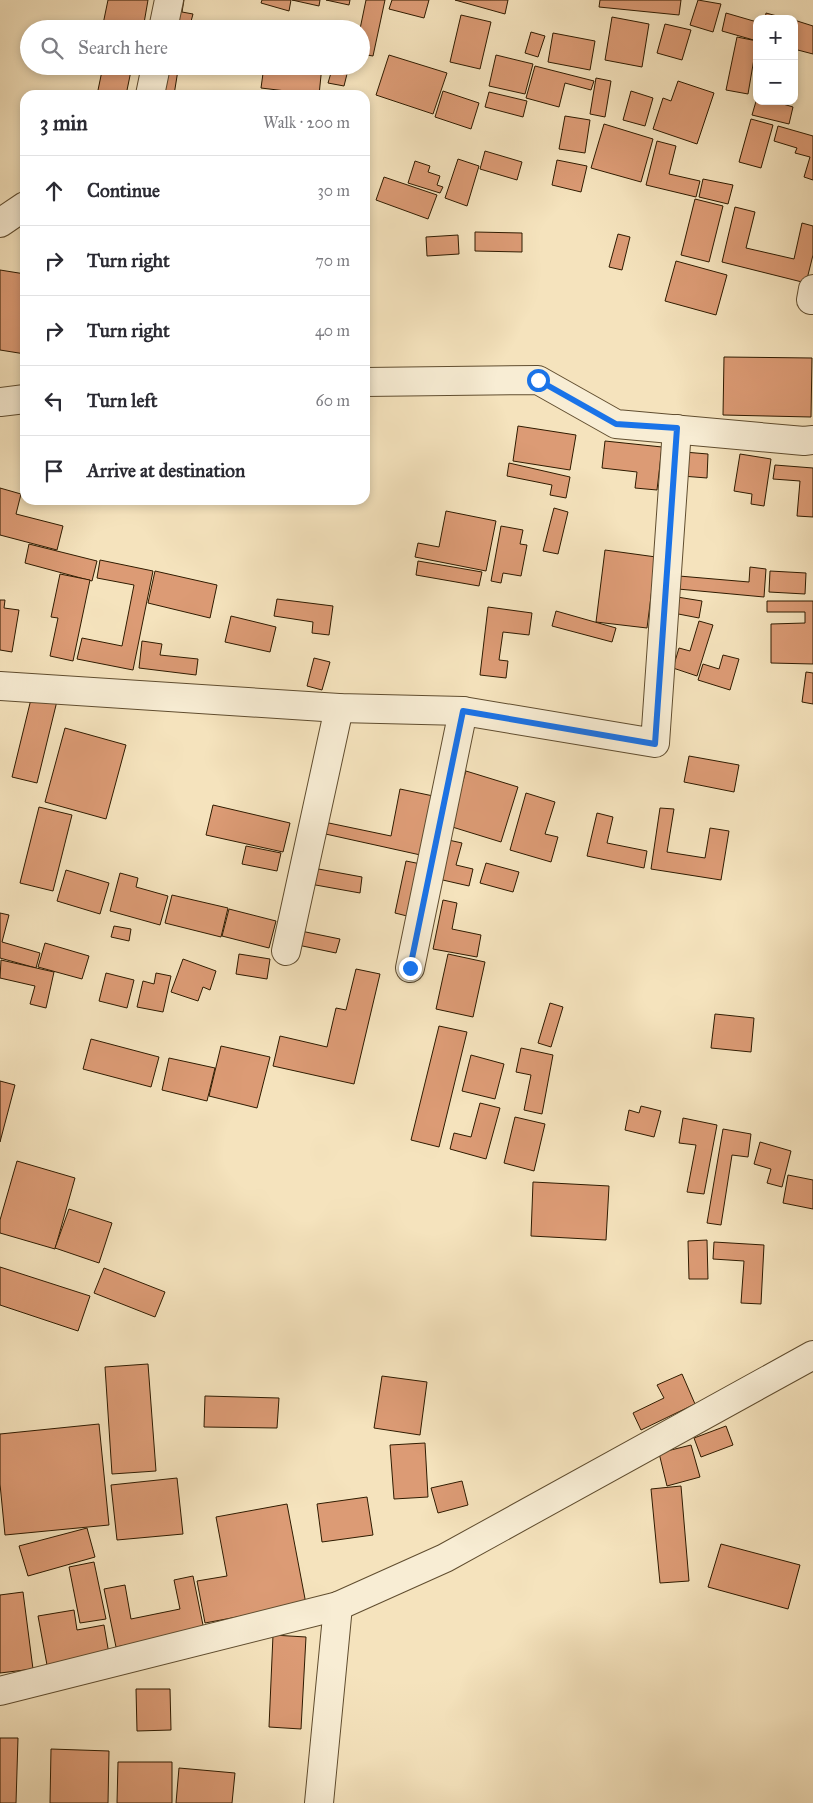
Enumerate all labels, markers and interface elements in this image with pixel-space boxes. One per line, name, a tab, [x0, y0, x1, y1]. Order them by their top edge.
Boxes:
map controls	[753, 15, 798, 105]
button: +	[753, 15, 798, 60]
search box	[20, 20, 370, 75]
icon: search	[38, 34, 66, 62]
text: Search here	[78, 36, 168, 59]
button: −	[753, 60, 798, 105]
text: 3 min	[40, 110, 88, 136]
text: Walk · 200 m	[263, 113, 350, 132]
icon: ahead	[40, 177, 68, 205]
text: Continue	[87, 179, 160, 202]
text: 30 m	[317, 181, 350, 200]
icon: right	[40, 247, 68, 275]
text: Turn right	[87, 249, 170, 272]
text: 70 m	[315, 251, 350, 270]
icon: right	[40, 317, 68, 345]
text: Turn right	[87, 319, 170, 342]
text: 40 m	[315, 321, 350, 340]
route start	[527, 369, 550, 392]
icon: left	[40, 387, 68, 415]
text: Turn left	[87, 389, 157, 412]
text: 60 m	[316, 391, 350, 410]
icon: arrive	[40, 457, 68, 485]
text: Arrive at destination	[87, 459, 245, 482]
route end	[399, 957, 422, 980]

